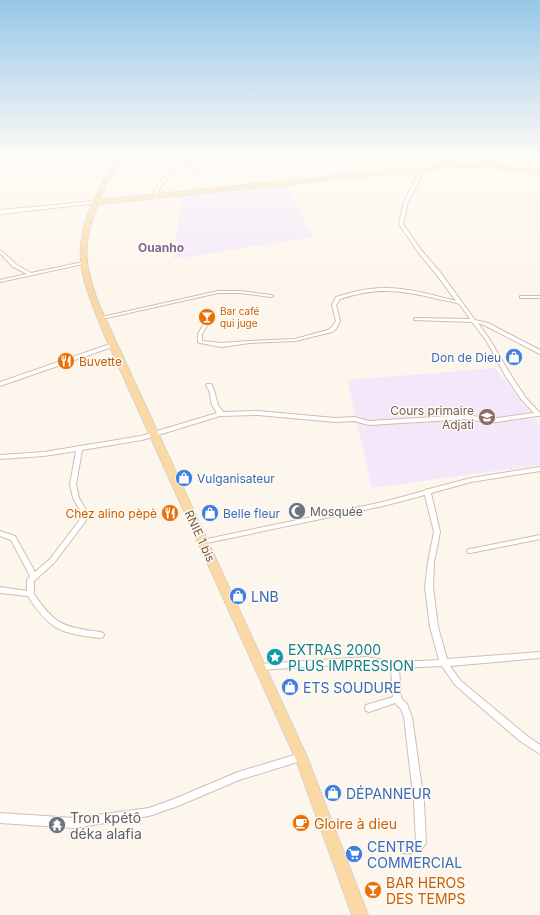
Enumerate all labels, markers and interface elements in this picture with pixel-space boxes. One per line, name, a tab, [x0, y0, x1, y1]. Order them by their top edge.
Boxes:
district label: Ouanho	[138, 240, 184, 255]
place label: Bar café qui juge	[220, 305, 260, 329]
bar icon: Bar café qui juge	[197, 307, 217, 327]
shop icon: Don de Dieu	[504, 347, 524, 367]
place label: Don de Dieu	[431, 350, 501, 365]
restaurant icon: Buvette	[56, 351, 76, 371]
place label: Buvette	[79, 354, 122, 369]
place label: Cours primaire Adjati	[390, 403, 474, 432]
school or university icon: Cours primaire Adjati	[477, 407, 497, 427]
shop icon: Vulganisateur	[174, 468, 194, 488]
place label: Vulganisateur	[197, 471, 275, 486]
mosque icon: Mosquée	[287, 501, 307, 521]
restaurant icon: Chez alino pèpè	[160, 503, 180, 523]
shop icon: Belle fleur	[200, 503, 220, 523]
place label: Mosquée	[310, 504, 363, 519]
place label: Chez alino pèpè	[65, 506, 157, 521]
place label: Belle fleur	[223, 506, 280, 521]
street label: RNIE 1 bis	[181, 508, 219, 564]
shop icon: LNB	[228, 586, 248, 606]
place label: LNB	[251, 588, 279, 605]
place label: EXTRAS 2000 PLUS IMPRESSION	[288, 641, 414, 674]
place icon: EXTRAS 2000 PLUS IMPRESSION	[265, 647, 285, 667]
shop icon: ETS SOUDURE	[280, 677, 300, 697]
place label: ETS SOUDURE	[303, 679, 401, 696]
shop icon: DÉPANNEUR	[323, 783, 343, 803]
place label: DÉPANNEUR	[346, 785, 431, 802]
place label: Tron kpétô déka alafia	[70, 809, 142, 842]
cafe icon: Gloire à dieu	[291, 813, 311, 833]
temple icon: Tron kpétô déka alafia	[47, 815, 67, 835]
place label: Gloire à dieu	[314, 815, 397, 832]
place label: CENTRE COMMERCIAL	[367, 838, 462, 871]
supermarket icon: CENTRE COMMERCIAL	[344, 844, 364, 864]
place label: BAR HEROS DES TEMPS	[386, 874, 465, 907]
bar icon: BAR HEROS DES TEMPS	[363, 880, 383, 900]

